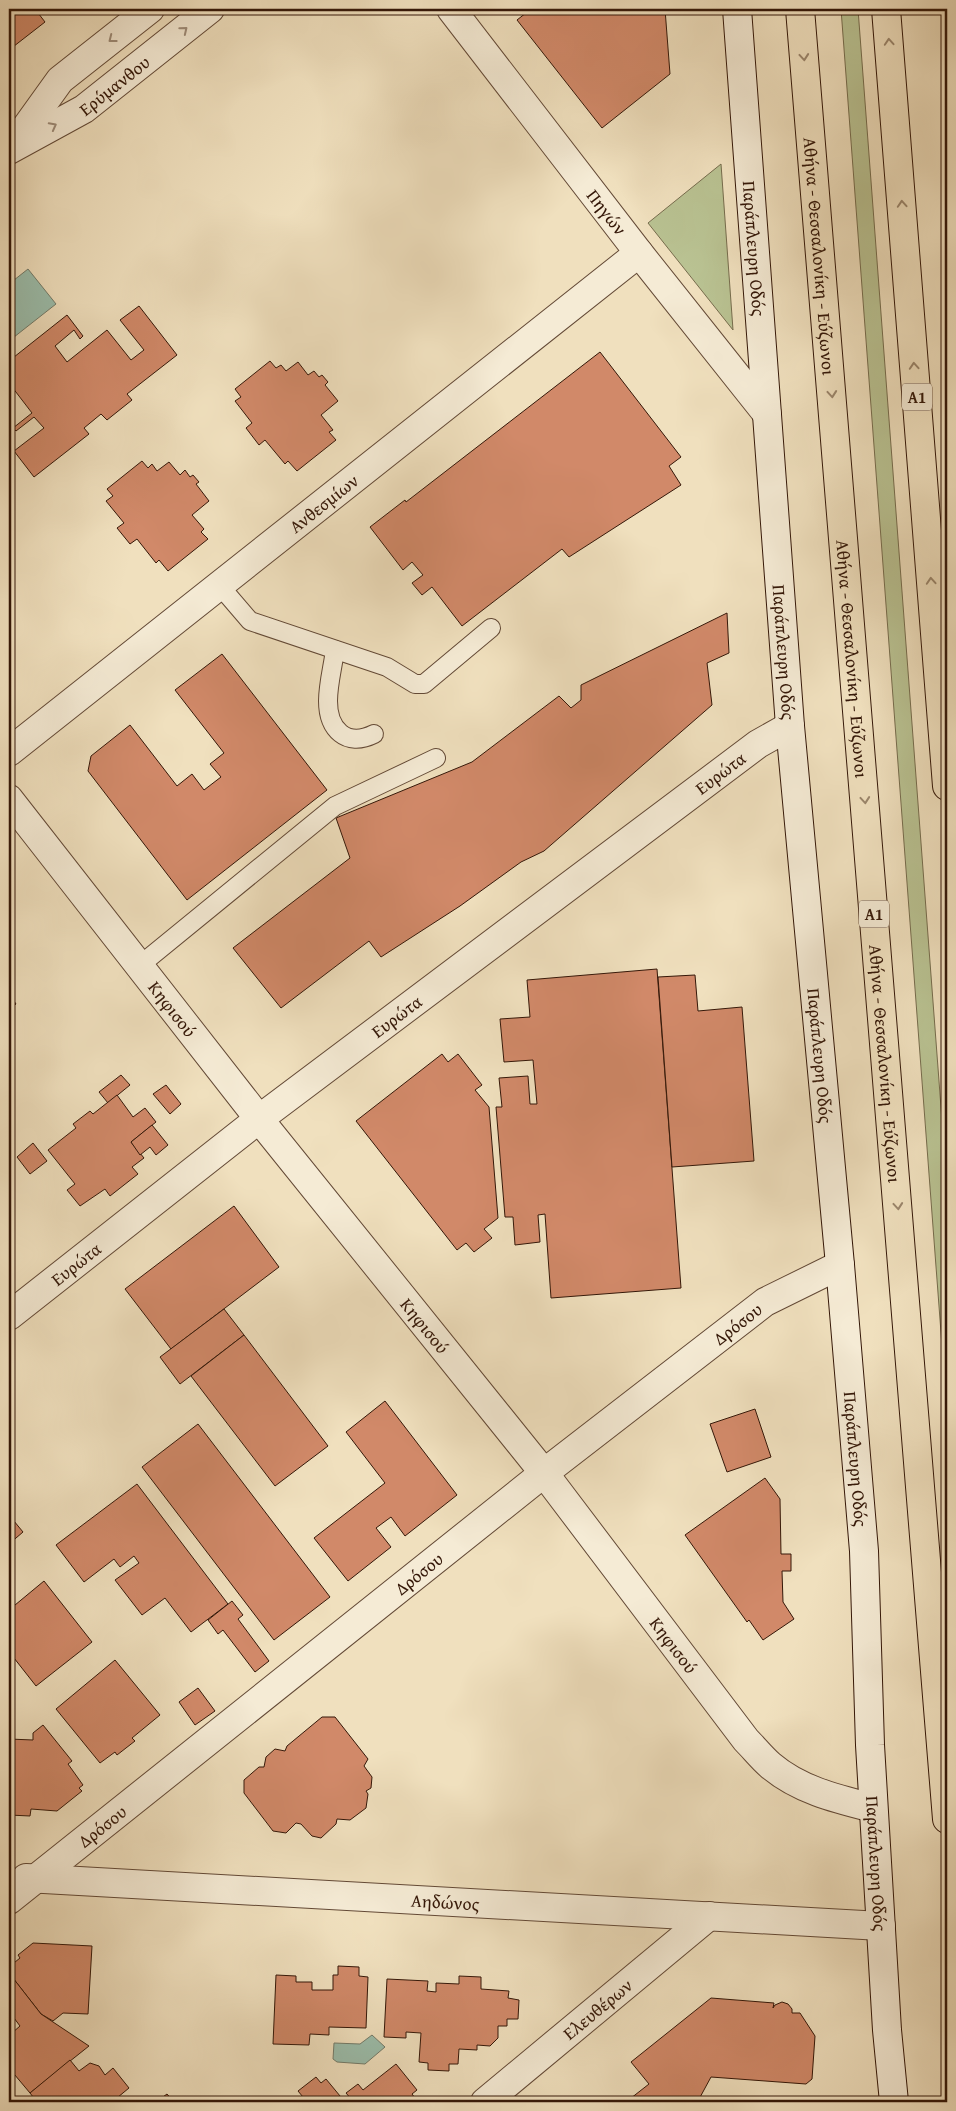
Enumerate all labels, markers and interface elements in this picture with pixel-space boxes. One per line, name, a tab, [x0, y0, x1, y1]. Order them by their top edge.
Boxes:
one-way arrow	[178, 26, 187, 35]
one-way arrow	[109, 33, 118, 41]
one-way arrow	[884, 38, 895, 46]
street label: Ερύμανθου	[73, 48, 155, 122]
one-way arrow	[799, 54, 810, 62]
one-way arrow	[48, 122, 57, 132]
street label: Αθήνα - Θεσσαλονίκη - Εύζωνοι	[797, 136, 843, 377]
street label: Παράπλευρη Οδός	[736, 180, 773, 317]
street label: Πηγών	[581, 183, 634, 241]
one-way arrow	[896, 200, 907, 208]
one-way arrow	[909, 362, 920, 370]
road number: Α1	[902, 384, 932, 411]
one-way arrow	[826, 390, 837, 398]
street label: Ανθεσμίων	[283, 467, 364, 539]
street label: Αθήνα - Θεσσαλονίκη - Εύζωνοι	[830, 539, 876, 779]
one-way arrow	[926, 576, 937, 584]
street label: Παράπλευρη Οδός	[766, 584, 803, 721]
street label: Ευρώτα	[689, 744, 751, 801]
one-way arrow	[859, 796, 870, 804]
road number: Α1	[859, 901, 889, 928]
street label: Αθήνα - Θεσσαλονίκη - Εύζωνοι	[863, 943, 909, 1184]
street label: Κηφισού	[142, 975, 203, 1043]
street label: Παράπλευρη Οδός	[801, 987, 840, 1125]
street label: Ευρώτα	[365, 988, 428, 1044]
one-way arrow	[892, 1202, 903, 1210]
street label: Ευρώτα	[45, 1235, 107, 1292]
street label: Κηφισού	[394, 1292, 456, 1359]
street label: Δρόσου	[707, 1296, 768, 1351]
street label: Παράπλευρη Οδός	[837, 1390, 875, 1528]
street label: Δρόσου	[388, 1545, 449, 1601]
street label: Κηφισού	[644, 1611, 704, 1679]
street label: Παράπλευρη Οδός	[860, 1795, 895, 1932]
street label: Δρόσου	[72, 1798, 132, 1854]
street label: Αηδώνος	[410, 1886, 481, 1917]
street label: Ελευθέρων	[557, 1972, 638, 2046]

